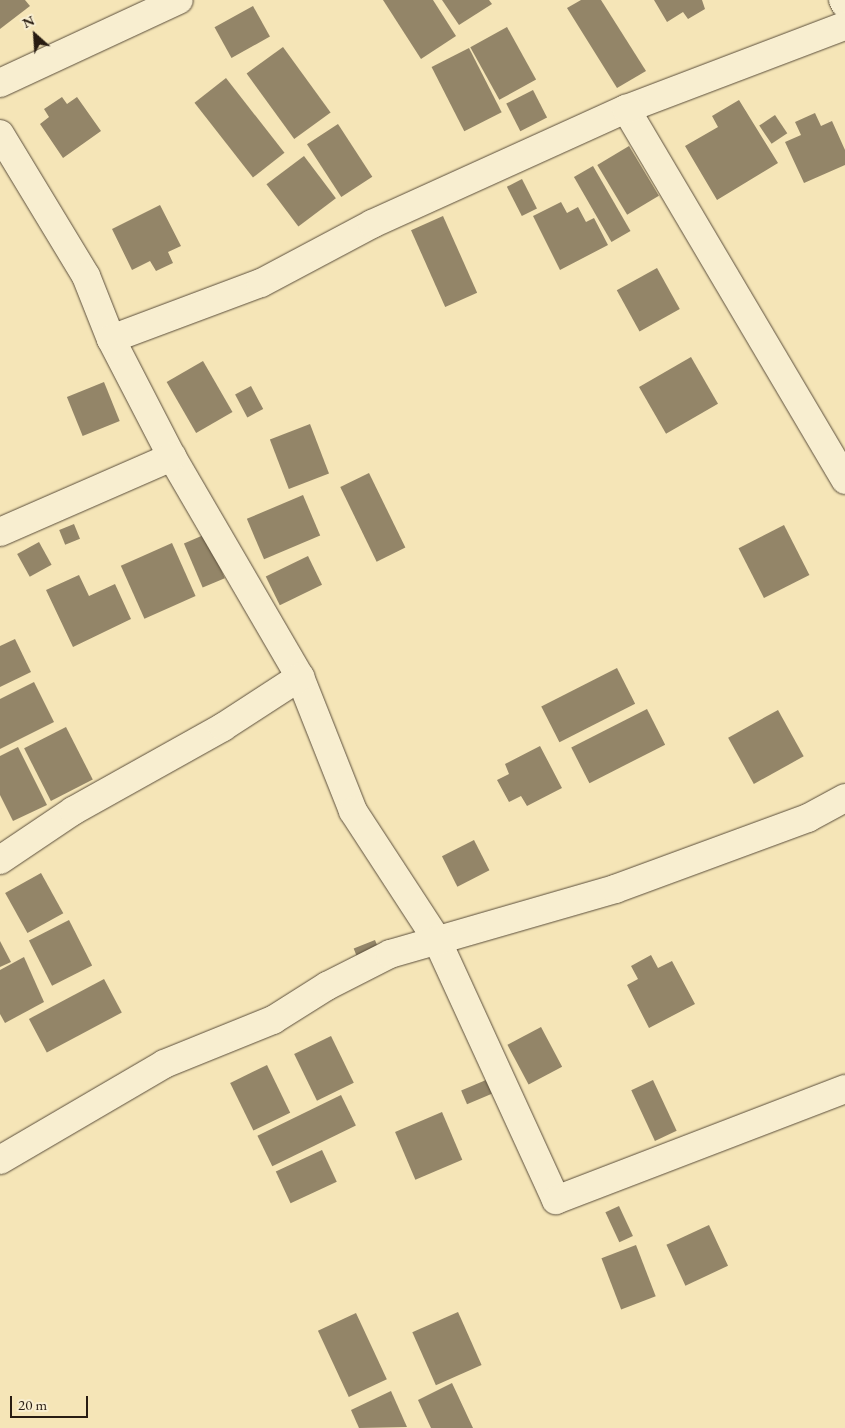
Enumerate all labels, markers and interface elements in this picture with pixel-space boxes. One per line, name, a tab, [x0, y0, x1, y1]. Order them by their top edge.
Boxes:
north arrow	[10, 10, 60, 60]
text: N	[19, 11, 37, 32]
scale bar	[12, 1386, 90, 1418]
text: 20 m	[18, 1395, 47, 1414]

